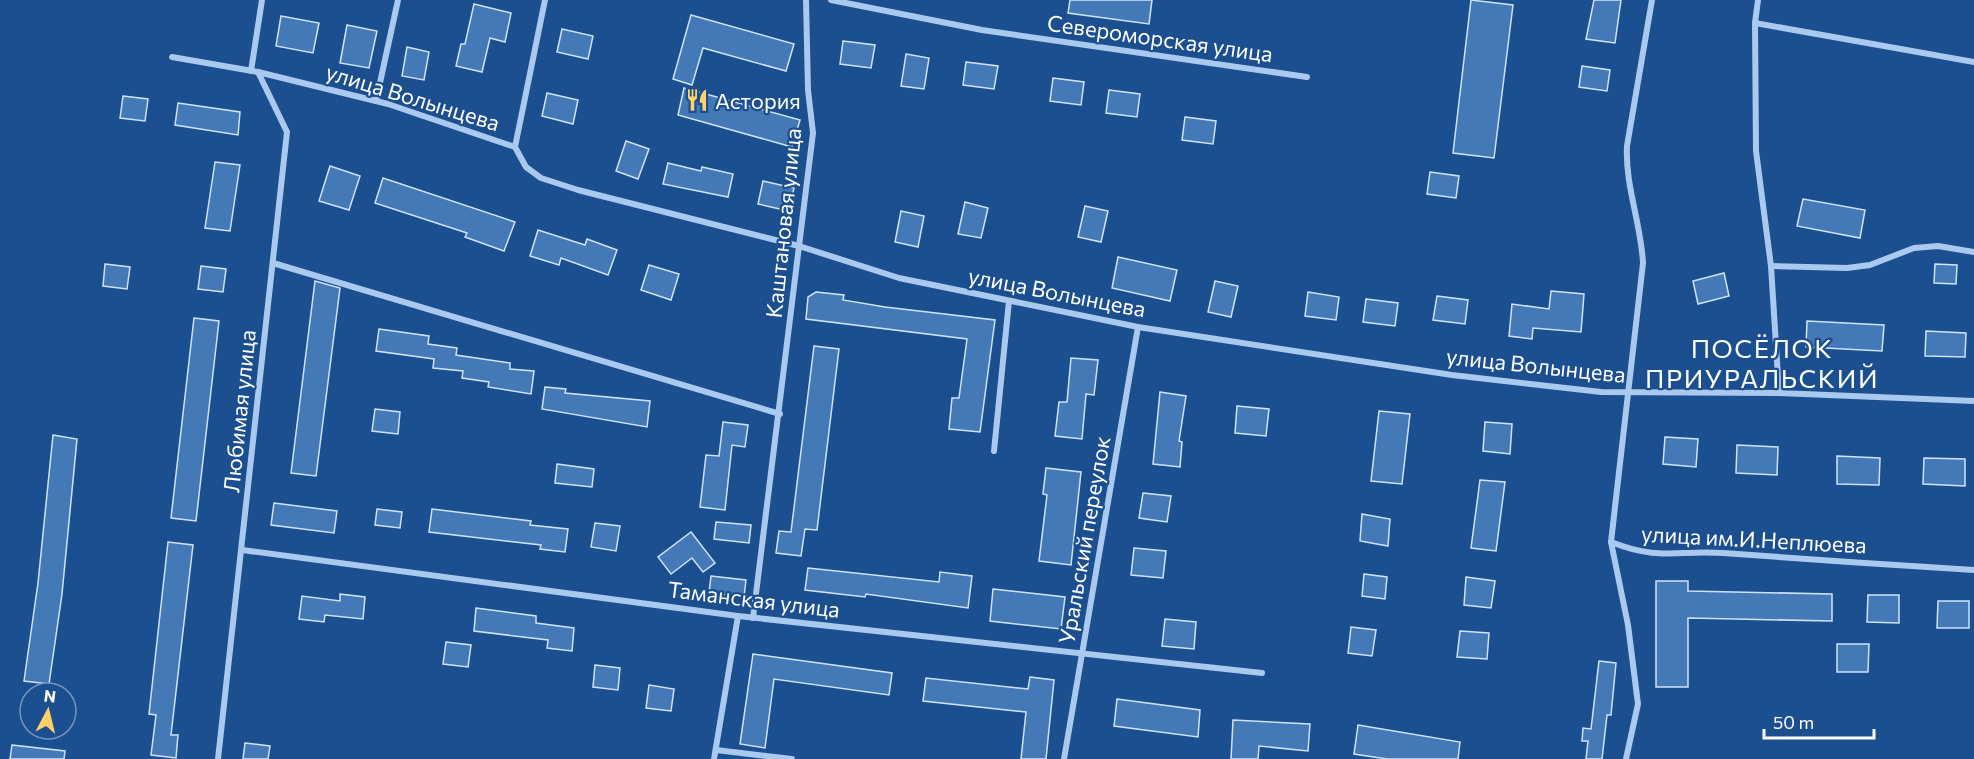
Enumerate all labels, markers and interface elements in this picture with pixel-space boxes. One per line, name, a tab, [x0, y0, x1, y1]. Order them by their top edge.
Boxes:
street label: Североморская улица	[1045, 9, 1275, 67]
street label: улица Волынцева	[323, 58, 503, 136]
restaurant icon: Астория	[684, 87, 710, 113]
place label: Астория	[715, 87, 801, 114]
street label: Каштановая улица	[760, 127, 806, 319]
street label: улица Волынцева	[966, 262, 1148, 322]
street label: Любимая улица	[217, 328, 261, 494]
district label: ПОСЁЛОК ПРИУРАЛЬСКИЙ	[1645, 332, 1879, 393]
street label: улица Волынцева	[1445, 342, 1627, 388]
street label: Уральский переулок	[1052, 434, 1116, 646]
street label: улица им.И.Неплюева	[1641, 520, 1867, 558]
street label: Таманская улица	[666, 575, 842, 623]
north arrow	[18, 681, 78, 741]
text: N	[43, 685, 57, 706]
scale bar	[1764, 702, 1874, 740]
text: 50 m	[1773, 711, 1814, 733]

